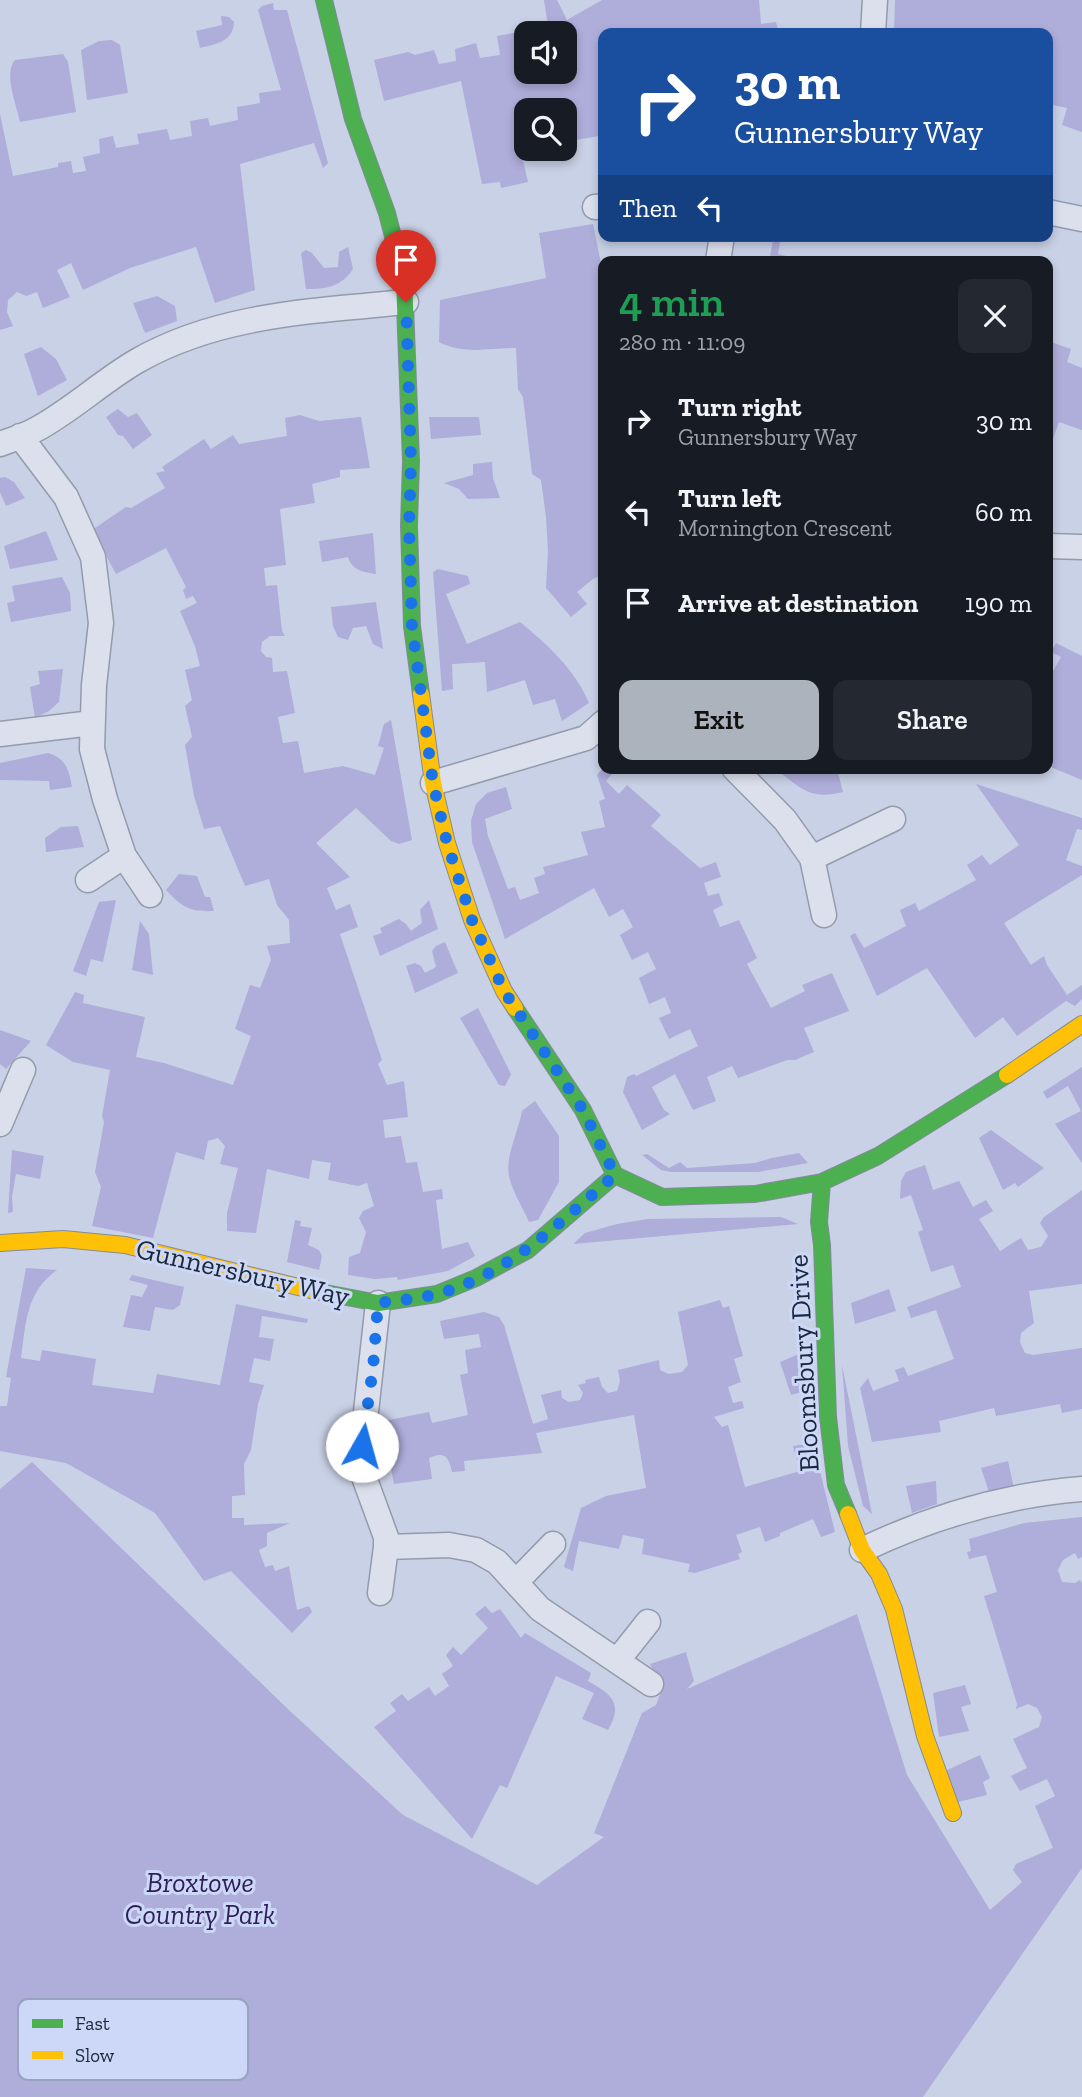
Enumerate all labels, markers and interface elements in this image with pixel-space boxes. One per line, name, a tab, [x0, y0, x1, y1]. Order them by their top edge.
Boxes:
map controls	[514, 21, 577, 161]
button: sound	[514, 21, 577, 84]
text: 30 m	[734, 53, 840, 112]
icon: right	[619, 56, 710, 147]
button: search	[514, 98, 577, 161]
text: Gunnersbury Way	[734, 113, 983, 151]
icon: left	[691, 189, 729, 227]
text: Then	[619, 192, 677, 224]
pin	[376, 230, 436, 302]
icon: arrive	[387, 241, 425, 279]
text: 4 min	[619, 276, 724, 327]
button: close	[958, 279, 1032, 353]
text: 280 m · 11:09	[619, 328, 745, 356]
text: Turn right	[678, 391, 801, 423]
icon: right	[619, 402, 657, 440]
text: 30 m	[976, 405, 1032, 437]
text: Gunnersbury Way	[678, 423, 857, 451]
text: Turn left	[678, 482, 781, 514]
icon: left	[619, 493, 657, 531]
text: 60 m	[975, 496, 1032, 528]
text: Mornington Crescent	[678, 514, 892, 542]
icon: arrive	[619, 584, 657, 622]
text: Arrive at destination	[678, 587, 918, 619]
text: 190 m	[965, 587, 1032, 619]
button: Exit	[619, 680, 819, 760]
button: Share	[833, 680, 1032, 760]
street label: Gunnersbury Way	[133, 1232, 353, 1313]
street label: Bloomsbury Drive	[781, 1253, 826, 1473]
position arrow	[325, 1409, 399, 1483]
park label: Broxtowe Country Park	[125, 1866, 275, 1931]
legend	[18, 1999, 248, 2080]
text: Fast	[75, 2012, 110, 2035]
text: Slow	[75, 2044, 115, 2067]

